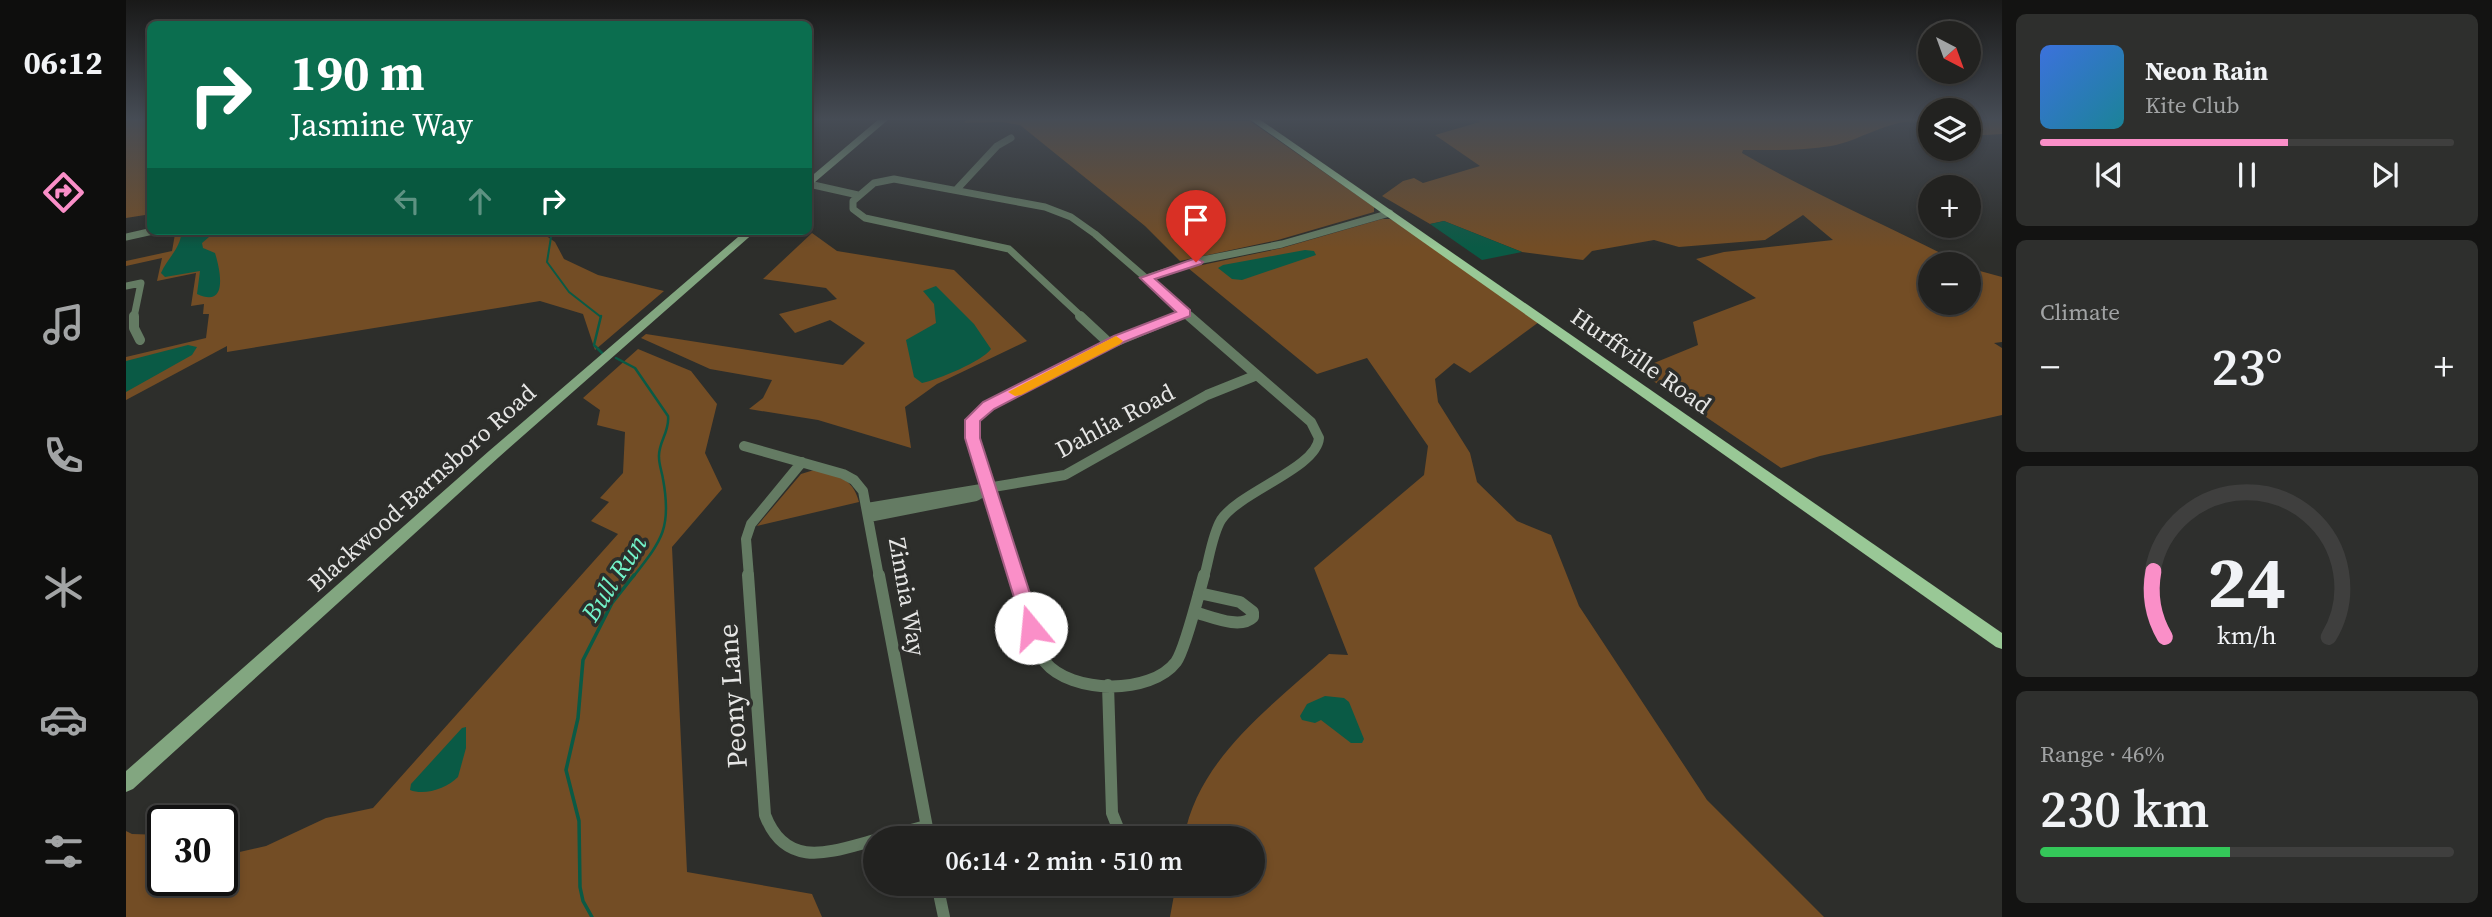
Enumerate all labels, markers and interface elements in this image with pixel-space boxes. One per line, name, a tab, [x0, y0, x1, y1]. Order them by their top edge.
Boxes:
north arrow	[1918, 21, 1981, 84]
map controls	[1918, 21, 1981, 315]
text: 190 m	[290, 39, 425, 106]
text: 06:12	[24, 41, 102, 85]
icon: right	[175, 49, 266, 140]
text: Neon Rain	[2145, 53, 2268, 89]
text: Kite Club	[2145, 89, 2240, 121]
button: layers	[1918, 98, 1981, 161]
text: Jasmine Way	[290, 103, 473, 147]
icon: previous	[2090, 156, 2128, 194]
icon: pause	[2228, 156, 2266, 194]
icon: next	[2366, 156, 2404, 194]
icon: directions	[39, 168, 88, 217]
button: +	[1918, 175, 1981, 238]
icon: left	[388, 182, 426, 220]
icon: ahead	[461, 182, 499, 220]
icon: right	[534, 182, 572, 220]
pin	[1166, 190, 1226, 262]
icon: arrive	[1177, 201, 1215, 239]
button: −	[1918, 252, 1981, 315]
text: Climate	[2040, 296, 2120, 328]
icon: music	[39, 300, 88, 349]
street label: Hurffville Road	[1564, 300, 1718, 421]
text: 23°	[2211, 331, 2283, 402]
text: −	[2040, 341, 2060, 393]
text: +	[2434, 341, 2454, 393]
street label: Dahlia Road	[1050, 375, 1180, 466]
street label: Blackwood-Barnsboro Road	[301, 376, 543, 599]
icon: phone	[39, 431, 88, 480]
water label: Bull Run	[572, 527, 656, 629]
text: 24	[2208, 533, 2286, 632]
street label: Zinnia Way	[881, 535, 934, 659]
icon: climate	[39, 563, 88, 612]
position arrow	[994, 591, 1068, 665]
text: km/h	[2217, 618, 2277, 652]
street label: Peony Lane	[708, 623, 756, 769]
icon: car	[39, 695, 88, 744]
text: Range · 46%	[2040, 738, 2165, 770]
text: 230 km	[2040, 773, 2209, 844]
speed limit sign: 30	[147, 805, 238, 896]
icon: filters	[39, 827, 88, 876]
text: 06:14 · 2 min · 510 m	[945, 843, 1183, 879]

